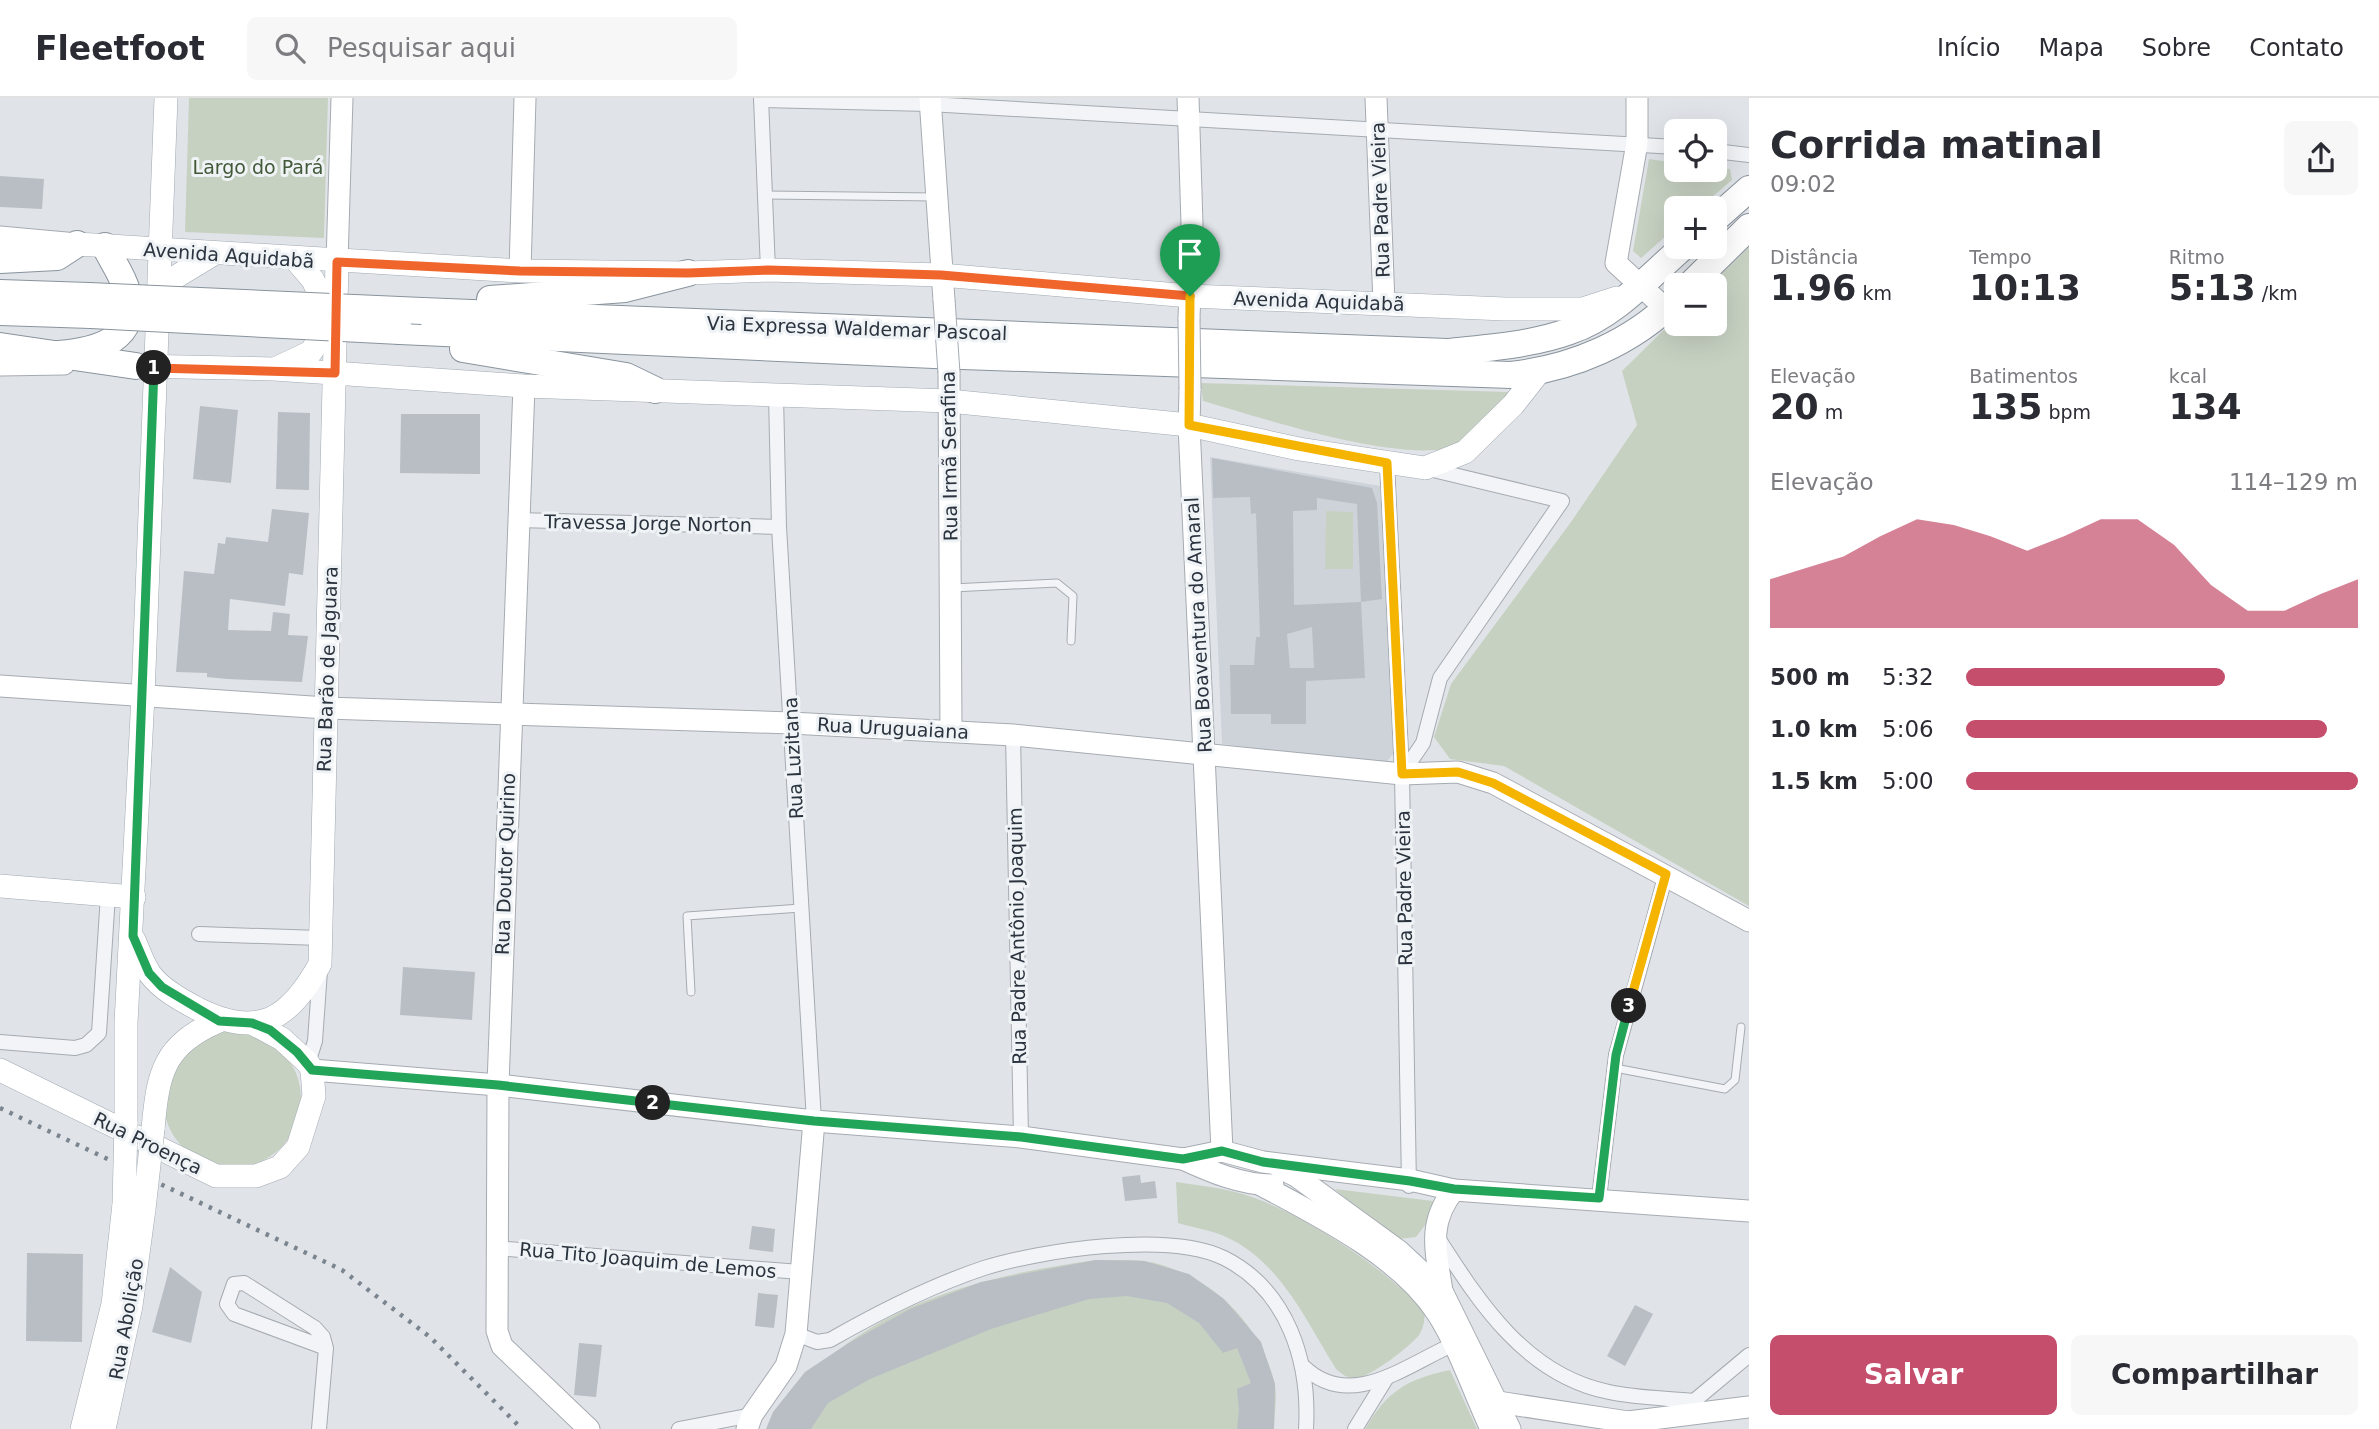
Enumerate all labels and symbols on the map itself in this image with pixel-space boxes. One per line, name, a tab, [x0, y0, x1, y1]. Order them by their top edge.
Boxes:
street label: Rua Padre Vieira	[1366, 122, 1394, 278]
park label: Largo do Pará	[193, 156, 323, 178]
pin	[1160, 224, 1220, 296]
street label: Avenida Aquidabã	[143, 238, 315, 272]
street label: Avenida Aquidabã	[1233, 287, 1405, 315]
street label: Via Expressa Waldemar Pascoal	[706, 312, 1008, 344]
pin: 1	[136, 350, 172, 386]
street label: Rua Irmã Serafina	[937, 371, 961, 541]
street label: Rua Boaventura do Amaral	[1180, 497, 1216, 753]
street label: Travessa Jorge Norton	[543, 510, 752, 536]
street label: Rua Barão de Jaguara	[312, 566, 342, 772]
street label: Rua Luzitana	[779, 696, 807, 820]
street label: Rua Uruguaiana	[816, 713, 970, 743]
street label: Rua Doutor Quirino	[491, 773, 519, 955]
street label: Rua Padre Antônio Joaquim	[1004, 807, 1030, 1065]
street label: Rua Padre Vieira	[1392, 810, 1416, 966]
pin: 3	[1612, 988, 1646, 1024]
pin: 2	[636, 1086, 670, 1121]
street label: Rua Proença	[90, 1107, 206, 1179]
street label: Rua Tito Joaquim de Lemos	[519, 1238, 777, 1282]
street label: Rua Abolição	[104, 1257, 148, 1381]

